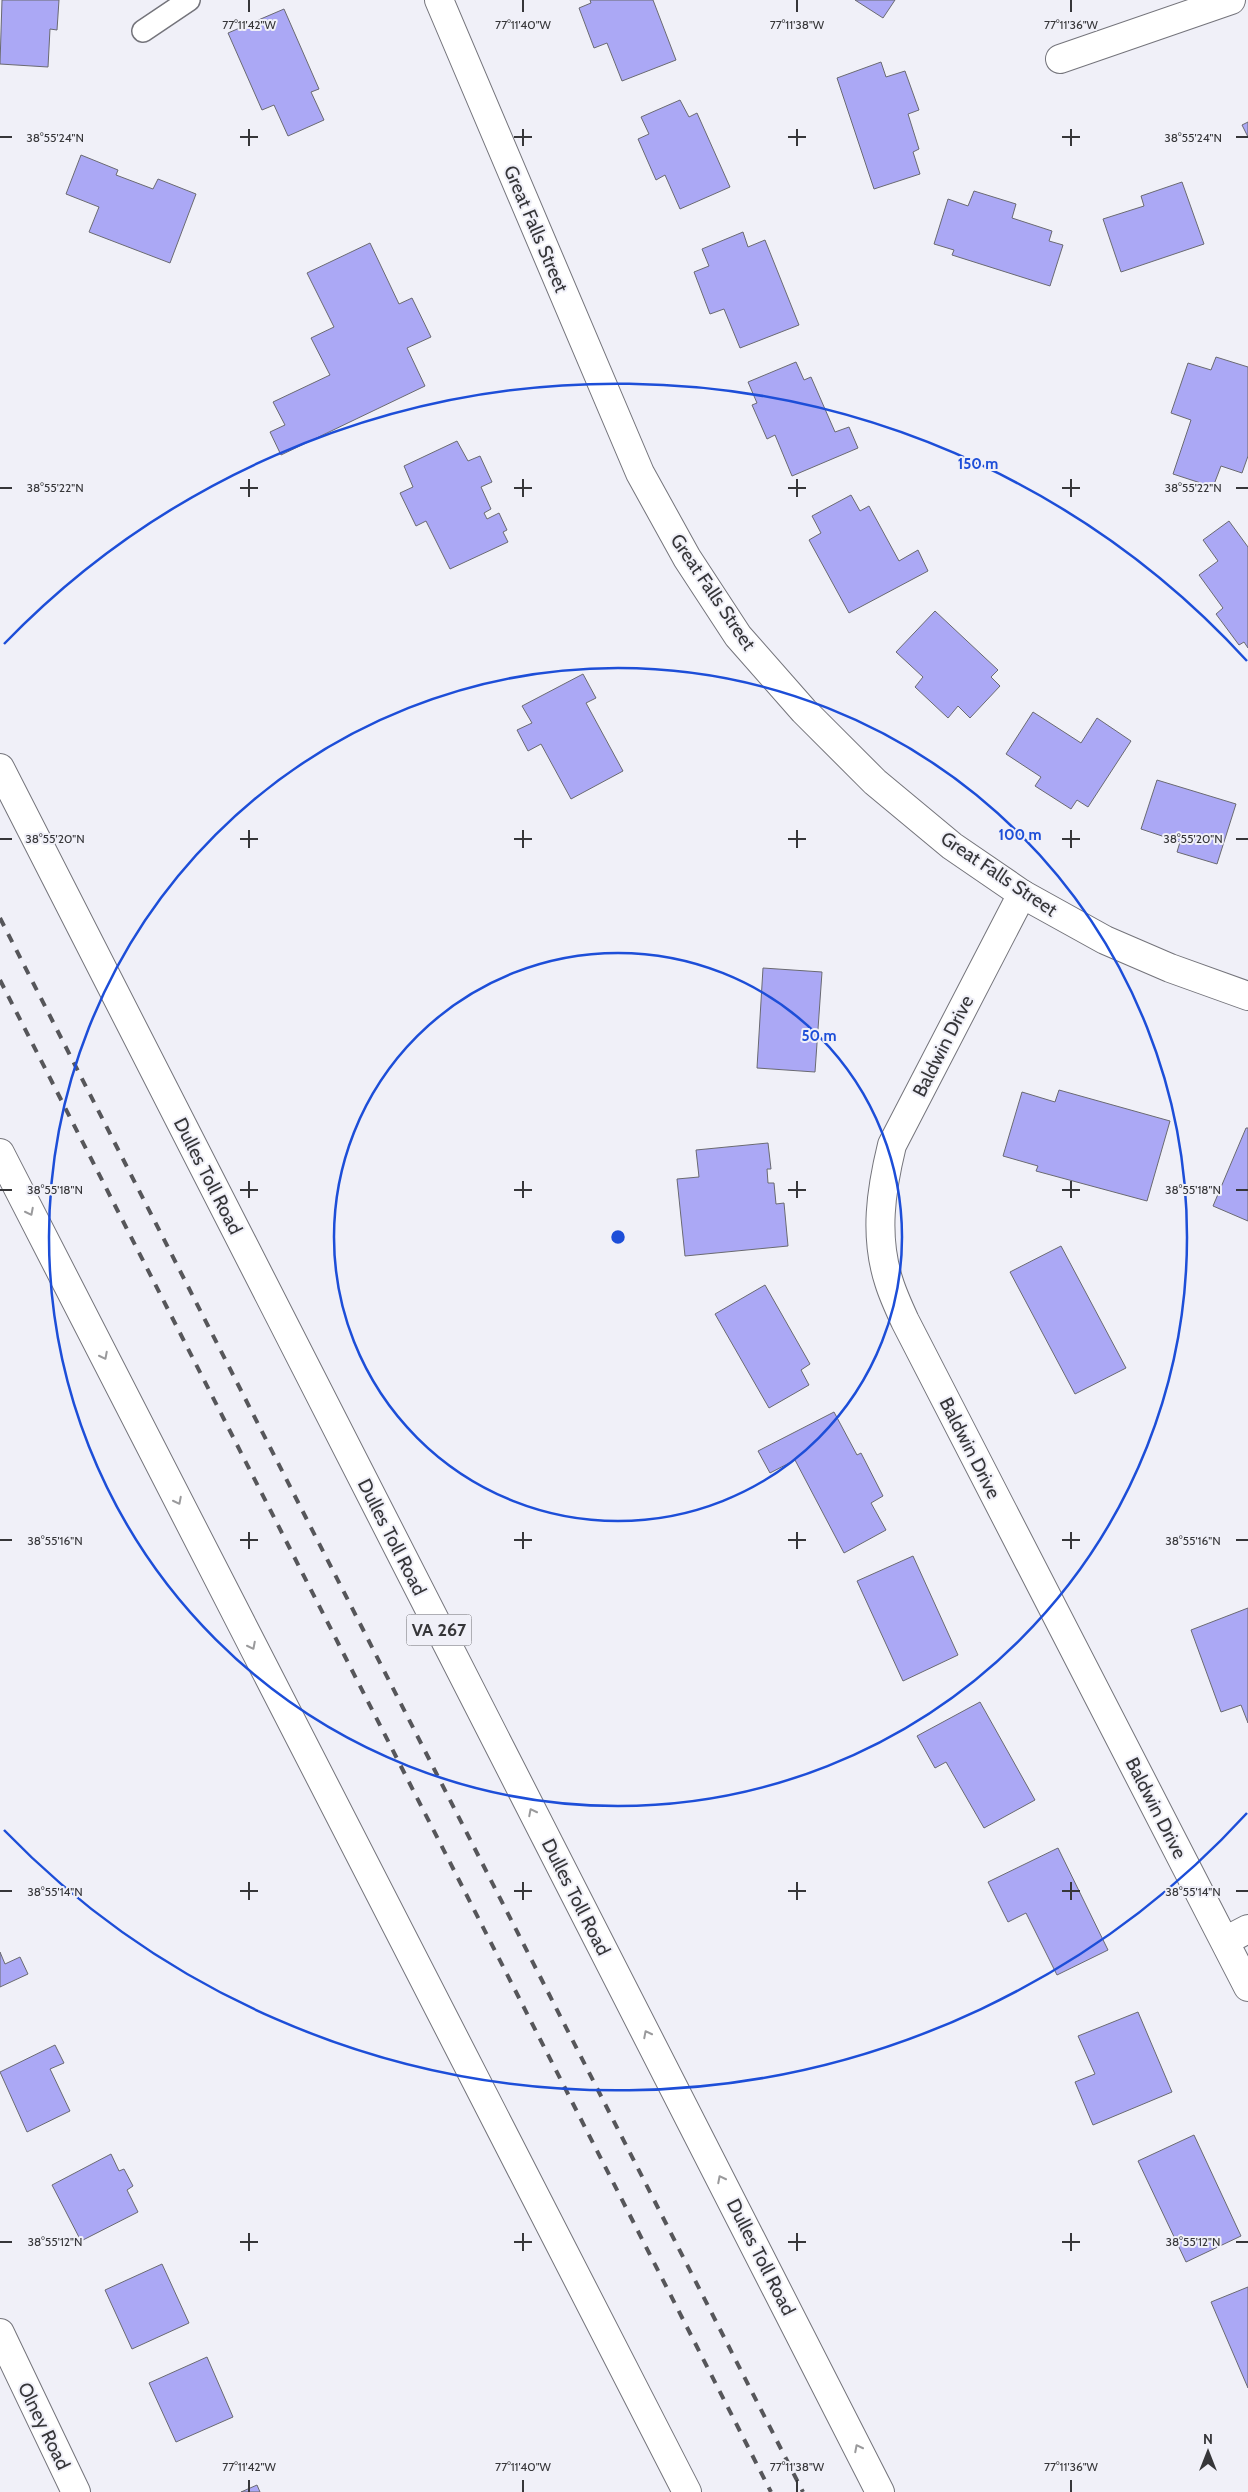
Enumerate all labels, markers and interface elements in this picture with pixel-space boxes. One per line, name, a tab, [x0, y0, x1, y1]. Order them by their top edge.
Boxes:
text: 77°11'42"W	[222, 17, 276, 32]
text: 77°11'40"W	[495, 17, 552, 32]
text: 77°11'38"W	[770, 17, 825, 32]
text: 77°11'36"W	[1044, 17, 1099, 32]
text: 38°55'24"N	[26, 130, 84, 145]
text: 38°55'24"N	[1164, 130, 1222, 145]
street label: Great Falls Street	[499, 162, 573, 296]
text: 150 m	[958, 455, 998, 473]
text: 38°55'22"N	[26, 480, 84, 495]
text: 38°55'22"N	[1164, 480, 1222, 495]
street label: Great Falls Street	[666, 529, 761, 655]
text: 100 m	[998, 826, 1042, 844]
street label: Great Falls Street	[936, 827, 1062, 922]
text: 38°55'20"N	[25, 831, 85, 846]
text: 38°55'20"N	[1163, 831, 1223, 846]
street label: Baldwin Drive	[908, 991, 979, 1101]
text: 50 m	[801, 1027, 837, 1045]
street label: Dulles Toll Road	[169, 1114, 247, 1238]
text: 38°55'18"N	[27, 1182, 83, 1197]
text: 38°55'18"N	[1165, 1182, 1221, 1197]
one-way arrow	[24, 1206, 34, 1215]
centre of rings	[609, 1228, 627, 1246]
one-way arrow	[98, 1351, 108, 1360]
street label: Baldwin Drive	[935, 1393, 1006, 1503]
street label: Dulles Toll Road	[353, 1475, 431, 1599]
one-way arrow	[172, 1496, 182, 1505]
text: 38°55'16"N	[27, 1533, 83, 1548]
text: 38°55'16"N	[1165, 1533, 1221, 1548]
road number: VA 267	[406, 1614, 472, 1646]
one-way arrow	[246, 1640, 256, 1649]
street label: Baldwin Drive	[1121, 1753, 1192, 1863]
one-way arrow	[528, 1808, 539, 1817]
street label: Dulles Toll Road	[537, 1835, 615, 1959]
text: 38°55'14"N	[27, 1884, 83, 1899]
text: 38°55'14"N	[1165, 1884, 1221, 1899]
one-way arrow	[643, 2030, 653, 2039]
one-way arrow	[717, 2175, 727, 2184]
street label: Dulles Toll Road	[722, 2195, 800, 2319]
text: 38°55'12"N	[28, 2234, 82, 2249]
text: 38°55'12"N	[1166, 2234, 1220, 2249]
street label: Olney Road	[13, 2379, 75, 2473]
north arrow	[1183, 2427, 1233, 2477]
text: N	[1203, 2430, 1213, 2448]
one-way arrow	[854, 2445, 864, 2454]
text: 77°11'42"W	[222, 2459, 276, 2474]
text: 77°11'40"W	[495, 2459, 552, 2474]
text: 77°11'38"W	[770, 2459, 825, 2474]
text: 77°11'36"W	[1044, 2459, 1099, 2474]

